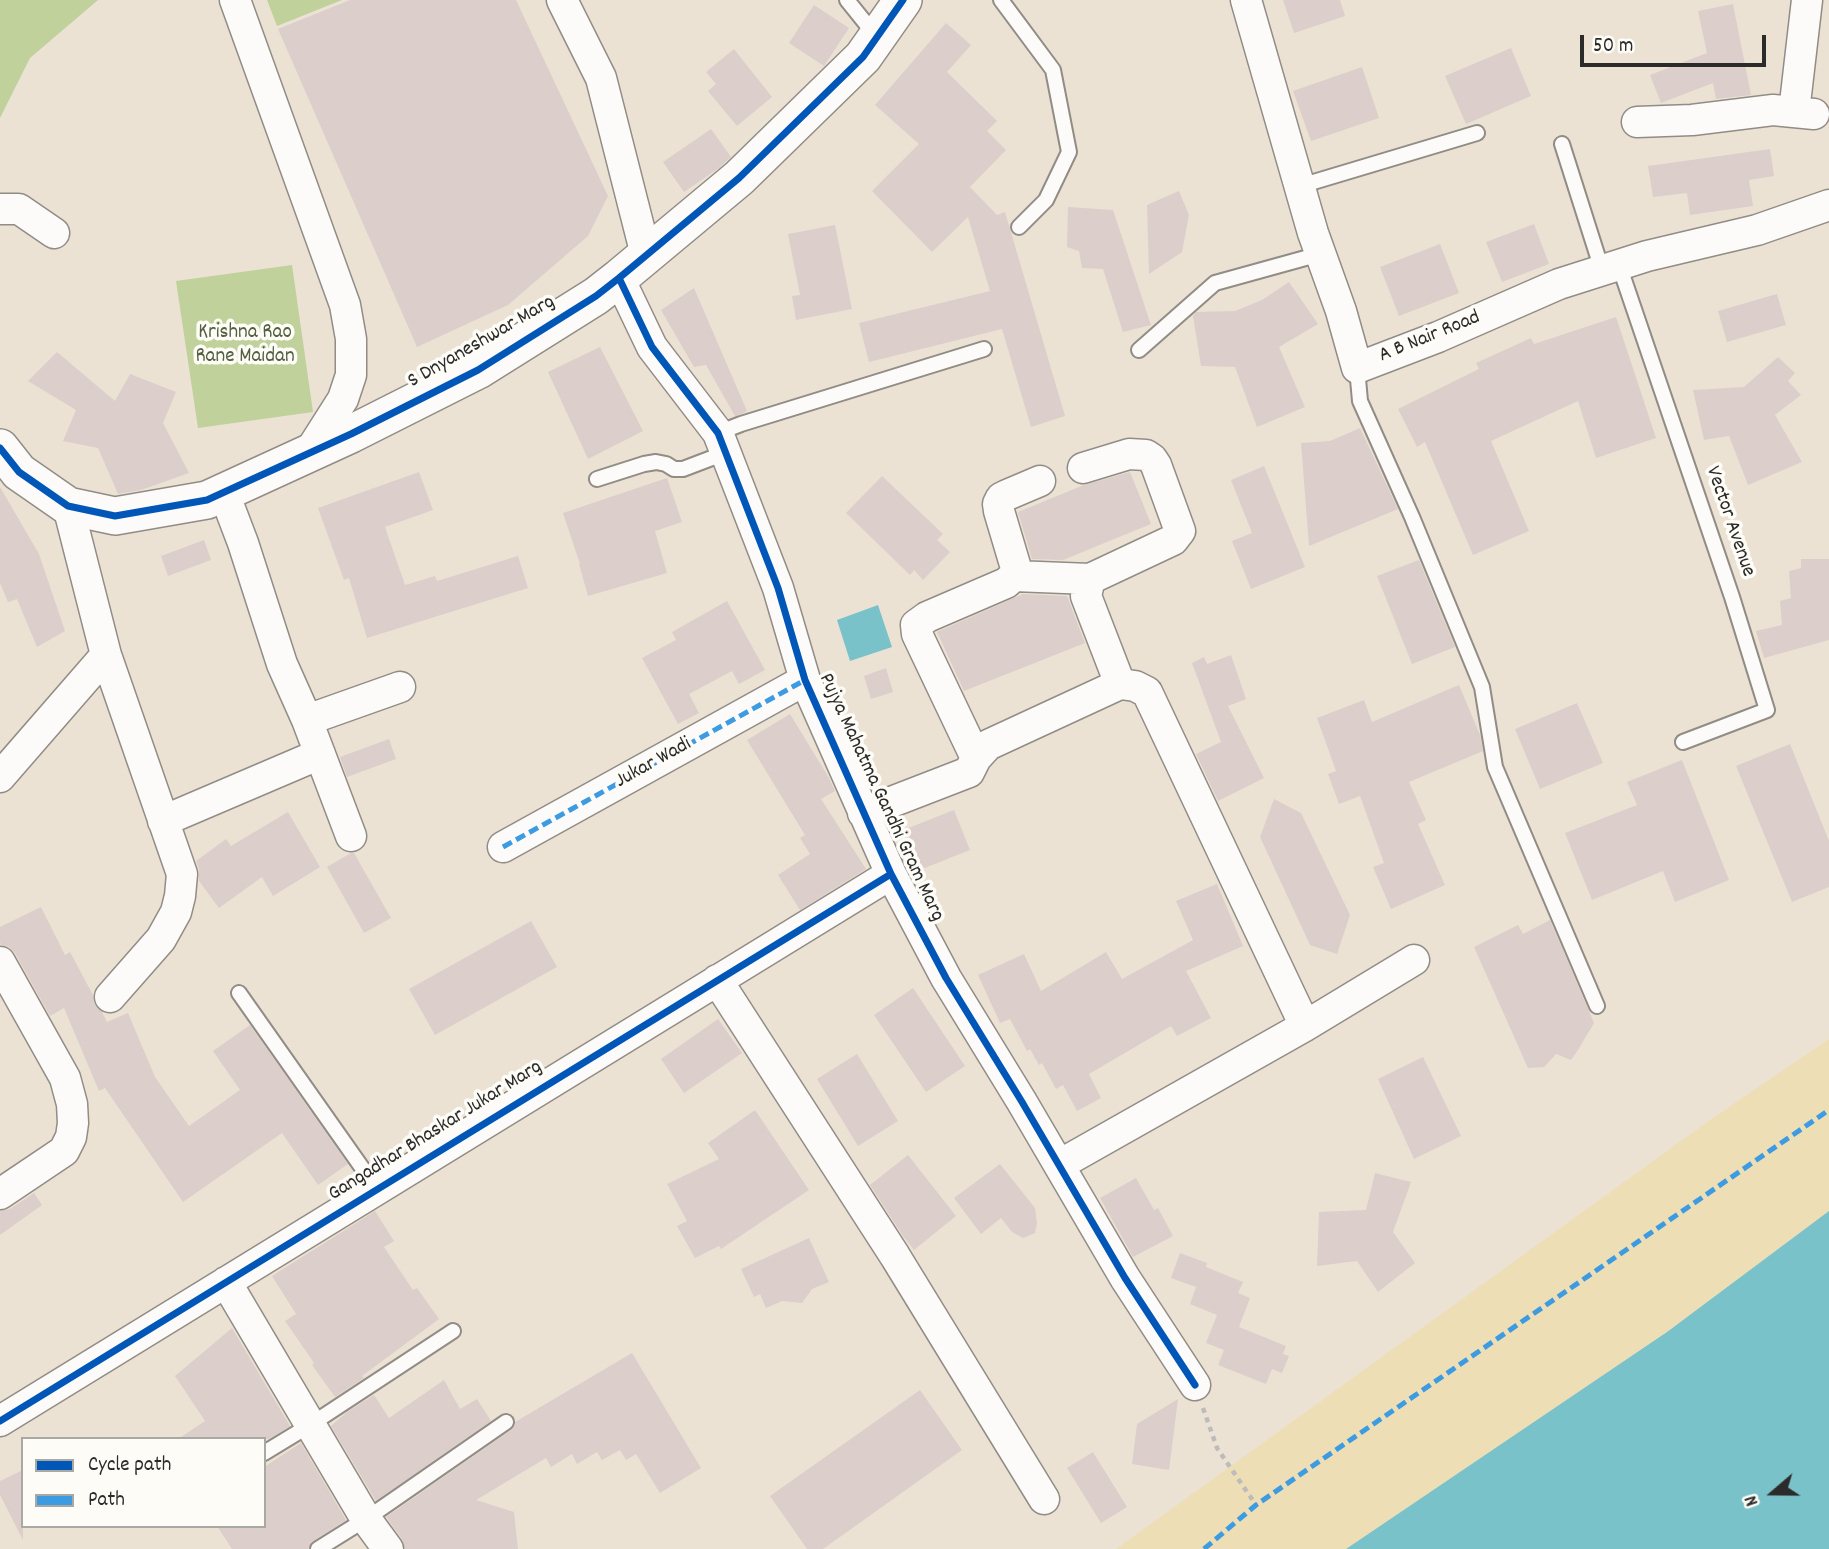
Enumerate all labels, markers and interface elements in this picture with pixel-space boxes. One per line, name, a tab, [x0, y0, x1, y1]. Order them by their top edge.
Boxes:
scale bar	[1584, 21, 1770, 65]
text: 50 m	[1593, 32, 1633, 62]
street label: S Dnyaneshwar Marg	[404, 291, 560, 395]
street label: A B Nair Road	[1376, 306, 1484, 370]
park label: Krishna Rao Rane Maidan	[195, 321, 295, 371]
street label: Vector Avenue	[1698, 464, 1760, 580]
street label: Pujya Mahatma Gandhi Gram Marg	[811, 670, 949, 926]
street label: Jukar Wadi	[611, 733, 697, 795]
street label: Gangadhar Bhaskar Jukar Marg	[324, 1056, 548, 1208]
legend	[21, 1437, 266, 1528]
text: Cycle path	[88, 1451, 171, 1481]
north arrow	[1738, 1458, 1808, 1528]
text: Path	[88, 1486, 125, 1516]
text: N	[1739, 1491, 1767, 1509]

